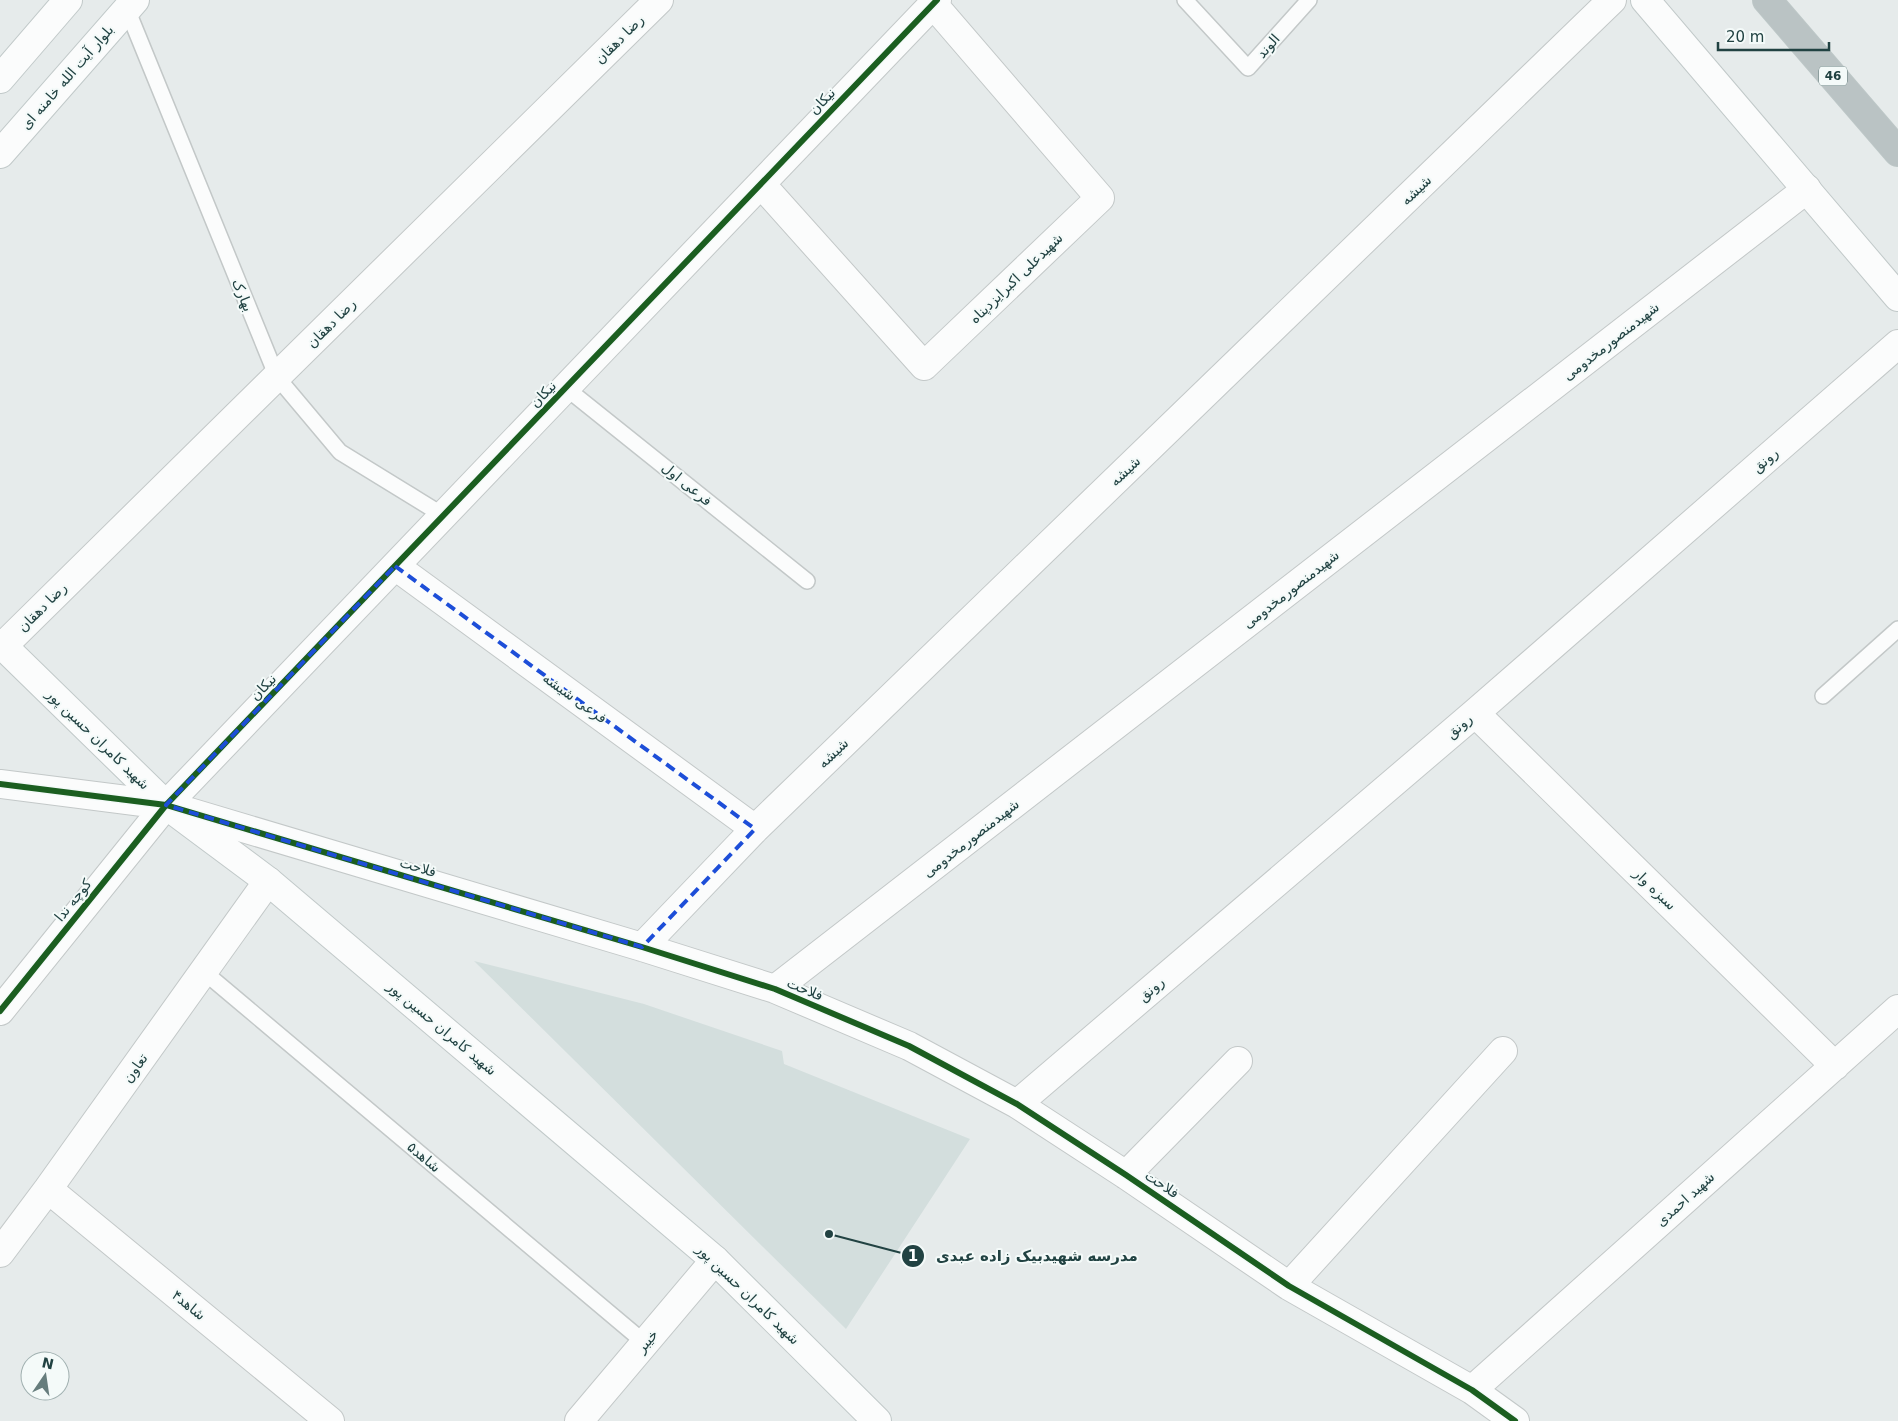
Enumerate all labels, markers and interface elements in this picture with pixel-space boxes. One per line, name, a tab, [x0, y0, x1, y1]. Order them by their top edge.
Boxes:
street label: رضا دهقان	[591, 11, 648, 68]
scale bar	[1718, 20, 1829, 52]
street label: بلوار آیت الله خامنه ای	[17, 22, 117, 133]
text: 20 m	[1726, 28, 1764, 46]
street label: الوند	[1253, 31, 1284, 62]
road number: 46	[1819, 66, 1847, 85]
street label: نیکان	[806, 85, 838, 117]
street label: شیشه	[1398, 172, 1434, 208]
street label: شهیدعلی اکبرایزدپناه	[966, 230, 1066, 327]
street label: بهارک	[228, 276, 257, 314]
street label: رضا دهقان	[303, 295, 360, 352]
street label: شهیدمنصورمخدومی	[1560, 299, 1663, 384]
street label: نیکان	[527, 378, 559, 410]
street label: رونق	[1749, 444, 1782, 476]
street label: شیشه	[1107, 453, 1143, 489]
street label: فرعی اول	[658, 459, 715, 510]
street label: شهیدمنصورمخدومی	[1240, 547, 1343, 632]
street label: رضا دهقان	[14, 579, 71, 636]
street label: فرعی شیشه	[539, 670, 610, 727]
street label: نیکان	[247, 671, 279, 703]
street label: شهید کامران حسین پور	[42, 685, 153, 793]
street label: رونق	[1443, 710, 1476, 742]
street label: شیشه	[815, 735, 851, 771]
street label: شهیدمنصورمخدومی	[920, 796, 1023, 881]
street label: فلاحت	[398, 854, 438, 880]
street label: سبزه وار	[1629, 864, 1680, 914]
street label: کوچه ندا	[51, 875, 96, 925]
street label: رونق	[1135, 973, 1168, 1005]
street label: فلاحت	[785, 974, 825, 1004]
street label: شهید کامران حسین پور	[383, 977, 500, 1079]
street label: تعاون	[119, 1050, 152, 1086]
street label: شاهد۵	[404, 1139, 444, 1175]
street label: فلاحت	[1142, 1167, 1182, 1201]
street label: شهید احمدی	[1652, 1169, 1718, 1230]
street label: شهید کامران حسین پور	[692, 1240, 803, 1348]
callout: مدرسه شهیدبیک زاده عبدی	[901, 1241, 1148, 1271]
text: 1	[908, 1247, 918, 1265]
text: مدرسه شهیدبیک زاده عبدی	[936, 1247, 1138, 1265]
street label: شاهد۴	[169, 1287, 209, 1323]
street label: خیبر	[632, 1326, 662, 1357]
north arrow	[20, 1351, 70, 1401]
text: N	[40, 1354, 55, 1372]

